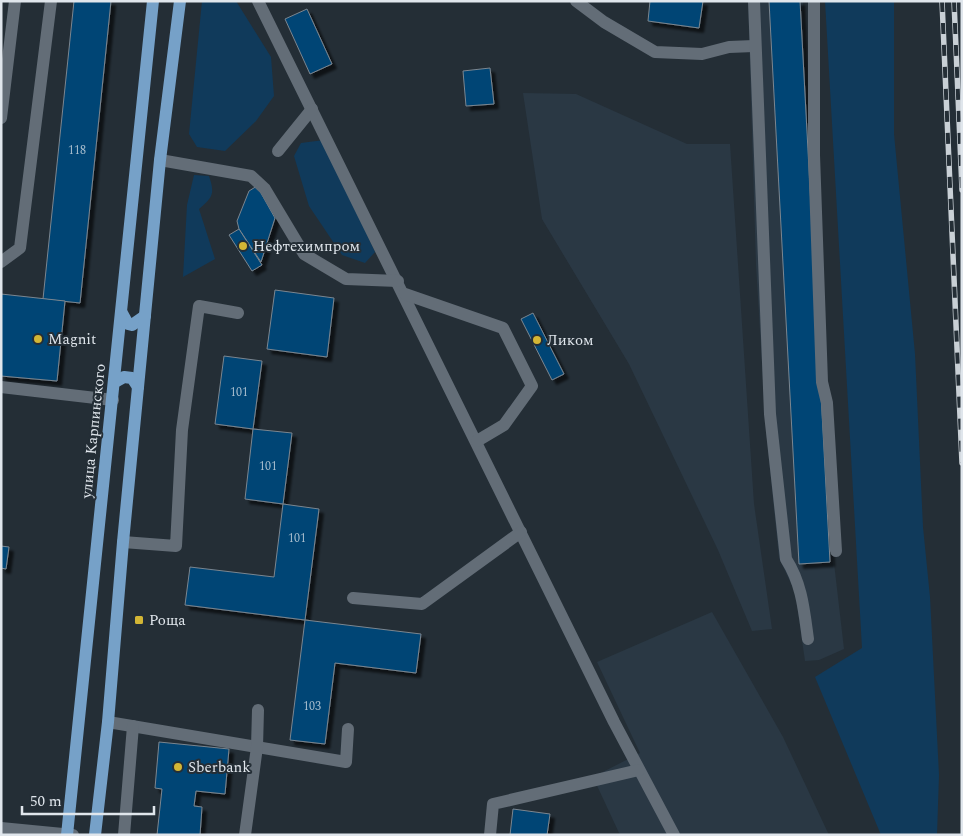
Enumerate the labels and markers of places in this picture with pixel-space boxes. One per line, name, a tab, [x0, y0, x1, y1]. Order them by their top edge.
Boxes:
place label: Нефтехимпром	[253, 235, 360, 258]
marker: Нефтехимпром	[237, 240, 249, 252]
place label: Magnit	[48, 328, 96, 351]
place label: Ликом	[547, 329, 594, 352]
marker: Magnit	[32, 333, 44, 345]
marker: Ликом	[531, 334, 543, 346]
place label: Роща	[149, 609, 186, 632]
marker: Роща	[133, 614, 145, 626]
place label: Sberbank	[188, 756, 251, 779]
marker: Sberbank	[172, 761, 184, 773]

